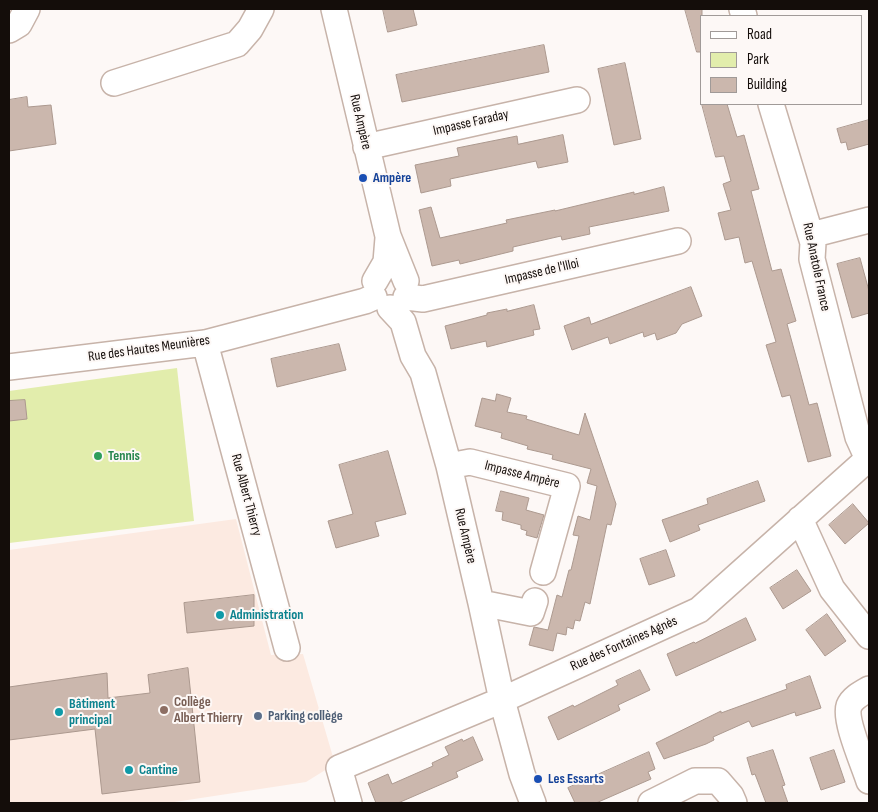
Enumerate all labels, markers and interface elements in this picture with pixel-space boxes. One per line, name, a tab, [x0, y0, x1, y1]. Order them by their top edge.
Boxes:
legend	[700, 15, 863, 105]
text: Road	[747, 25, 772, 44]
text: Park	[747, 50, 769, 69]
text: Building	[747, 75, 787, 94]
street label: Rue Ampère	[345, 93, 375, 151]
street label: Impasse Faraday	[432, 106, 510, 140]
place label: Ampère	[373, 170, 411, 186]
marker: Ampère	[357, 172, 369, 184]
street label: Rue Anatole France	[798, 221, 834, 313]
street label: Impasse de l'Illoi	[503, 255, 581, 289]
street label: Rue des Hautes Meunières	[87, 332, 211, 366]
place label: Tennis	[108, 448, 140, 464]
marker: Tennis	[92, 450, 104, 462]
street label: Rue Albert Thierry	[227, 452, 265, 538]
street label: Impasse Ampère	[483, 458, 561, 492]
street label: Rue Ampère	[450, 507, 480, 565]
place label: Administration	[230, 607, 303, 623]
marker: Administration	[214, 609, 226, 621]
street label: Rue des Fontaines Agnès	[568, 613, 680, 675]
place label: Collège Albert Thierry	[174, 694, 243, 726]
place label: Bâtiment principal	[69, 696, 115, 729]
marker: Collège Albert Thierry	[158, 704, 170, 716]
marker: Bâtiment principal	[53, 706, 65, 718]
place label: Parking collège	[268, 708, 343, 724]
marker: Parking collège	[252, 710, 264, 722]
place label: Cantine	[139, 762, 178, 778]
marker: Cantine	[123, 764, 135, 776]
place label: Les Essarts	[548, 771, 604, 787]
marker: Les Essarts	[532, 773, 544, 785]

